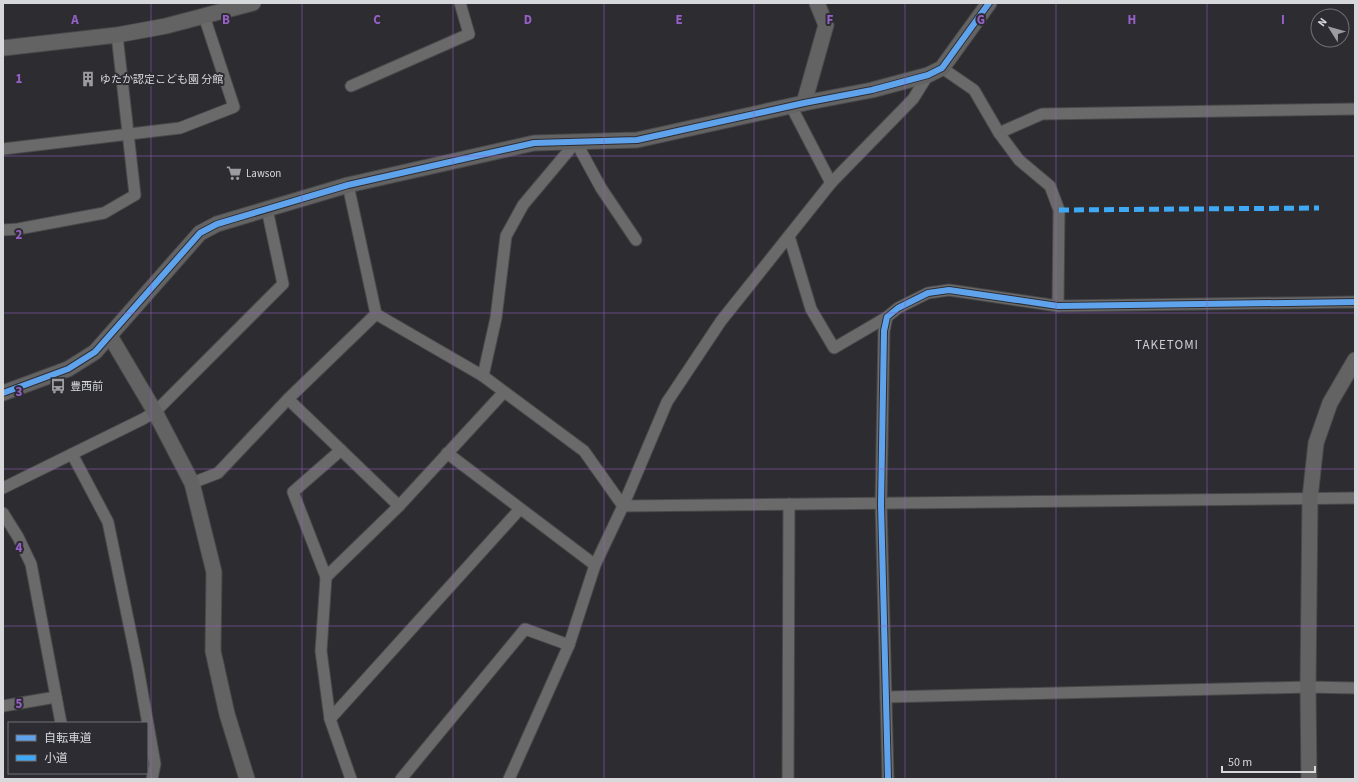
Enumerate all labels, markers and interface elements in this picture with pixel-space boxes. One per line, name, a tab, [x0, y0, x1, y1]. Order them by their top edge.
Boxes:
north arrow	[1310, 8, 1350, 48]
text: A	[70, 11, 79, 29]
text: B	[222, 11, 230, 29]
text: C	[373, 11, 381, 29]
text: D	[524, 11, 532, 29]
text: E	[675, 11, 683, 29]
text: F	[827, 11, 834, 29]
text: G	[977, 11, 985, 29]
text: H	[1128, 11, 1136, 29]
text: I	[1281, 11, 1285, 29]
text: N	[1314, 15, 1331, 30]
text: 1	[16, 70, 23, 88]
building icon: ゆたか認定こども園 分館	[79, 70, 97, 88]
place label: ゆたか認定こども園 分館	[100, 72, 223, 87]
supermarket icon: Lawson	[225, 164, 243, 182]
place label: Lawson	[246, 166, 281, 181]
text: 2	[16, 226, 23, 244]
district label: TAKETOMI	[1135, 336, 1199, 354]
bus stop icon: 豊西前	[49, 377, 67, 395]
place label: 豊西前	[70, 379, 103, 394]
text: 3	[16, 383, 23, 401]
text: 4	[16, 539, 23, 557]
text: 5	[16, 695, 23, 713]
legend	[8, 722, 148, 774]
text: 自転車道	[44, 730, 92, 747]
scale bar	[1222, 748, 1315, 774]
text: 小道	[44, 750, 68, 767]
text: 50 m	[1228, 754, 1252, 771]

